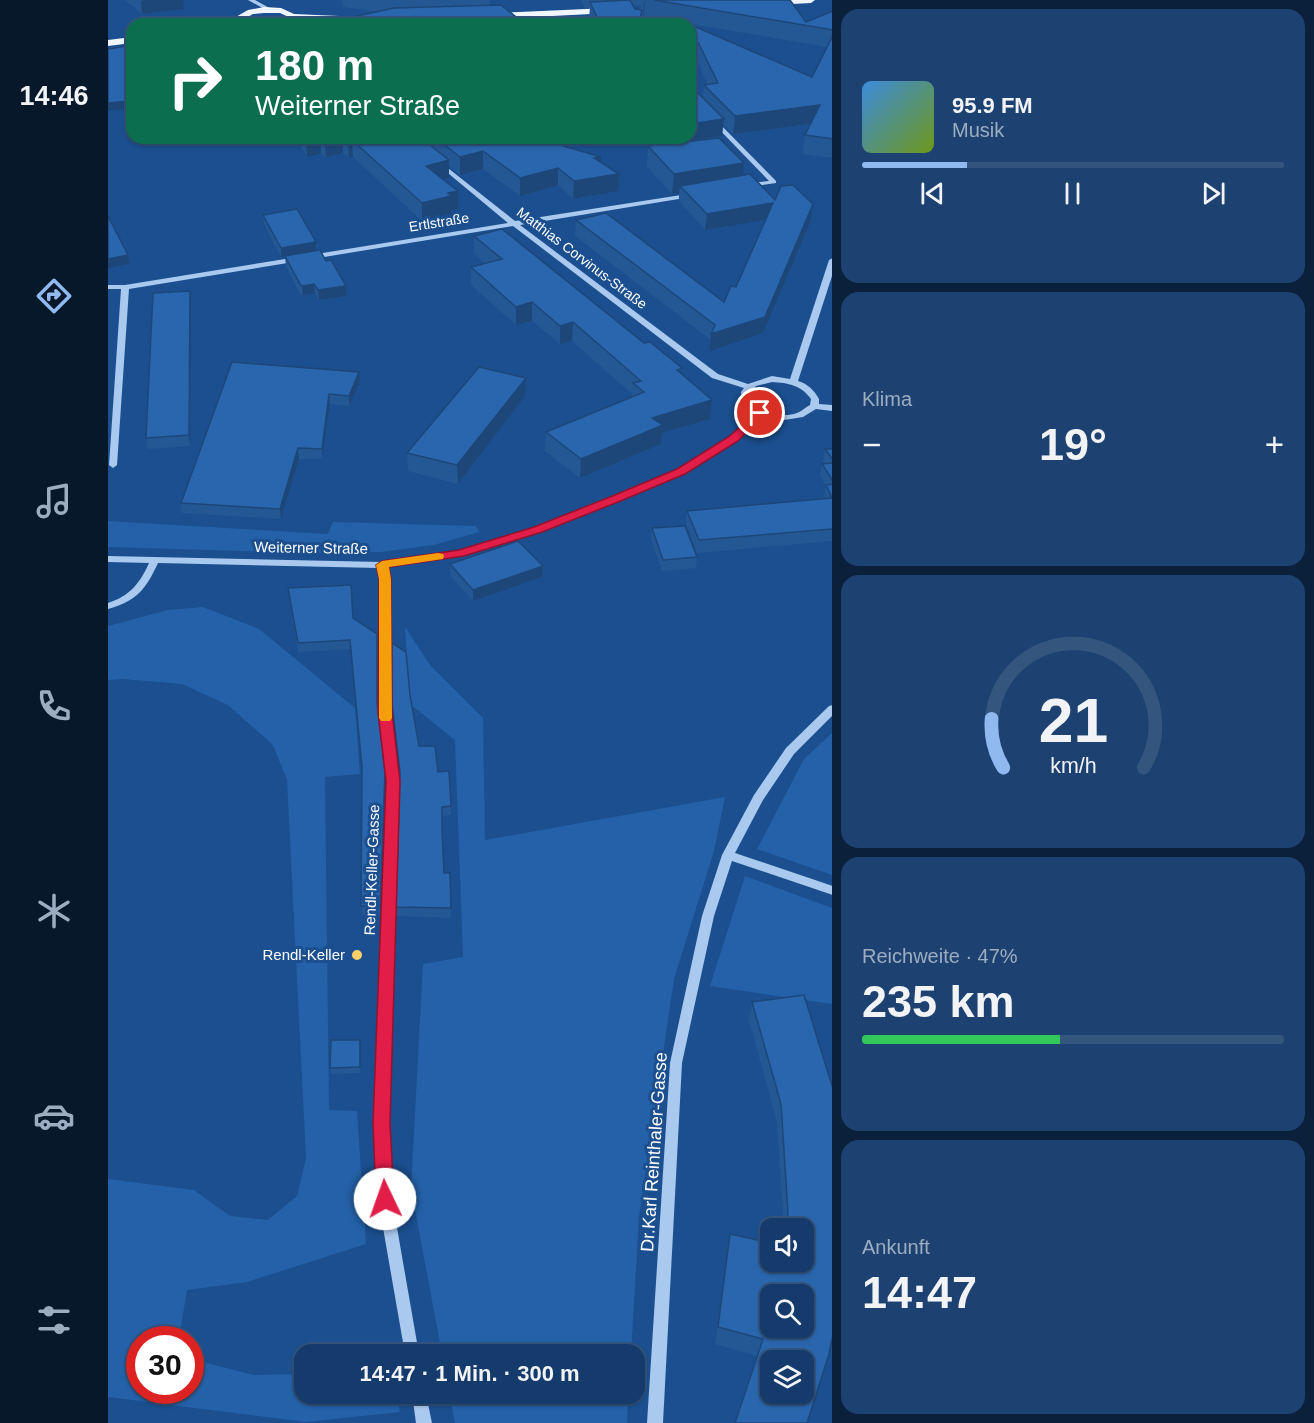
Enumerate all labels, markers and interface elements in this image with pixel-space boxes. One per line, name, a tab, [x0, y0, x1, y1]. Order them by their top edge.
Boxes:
icon: right	[156, 42, 234, 120]
text: 180 m	[255, 42, 374, 89]
text: 14:46	[19, 81, 89, 111]
text: Weiterner Straße	[255, 91, 460, 121]
text: 95.9 FM	[952, 93, 1033, 118]
text: Musik	[952, 119, 1004, 141]
icon: previous	[916, 177, 949, 210]
icon: pause	[1056, 177, 1089, 210]
icon: next	[1197, 177, 1230, 210]
street label: Matthias Corvinus-Straße	[514, 204, 650, 312]
street label: Ertlstraße	[408, 209, 470, 235]
icon: directions	[33, 275, 75, 317]
pin	[734, 387, 785, 438]
text: Klima	[862, 388, 912, 410]
icon: arrive	[743, 396, 776, 429]
text: 19°	[1039, 419, 1107, 470]
text: −	[862, 426, 881, 463]
text: +	[1265, 426, 1284, 463]
icon: music	[33, 480, 75, 522]
street label: Weiterner Straße	[254, 538, 368, 557]
icon: phone	[33, 685, 75, 727]
text: 21	[1038, 687, 1108, 756]
text: km/h	[1050, 755, 1096, 779]
street label: Rendl-Keller-Gasse	[361, 804, 382, 936]
icon: climate	[33, 890, 75, 932]
text: Reichweite · 47%	[862, 945, 1018, 967]
place label: Rendl-Keller	[262, 946, 345, 963]
marker: Rendl-Keller	[350, 948, 364, 962]
text: 235 km	[862, 976, 1015, 1027]
street label: Dr.Karl Reinthaler-Gasse	[637, 1052, 671, 1252]
icon: car	[33, 1095, 75, 1137]
position arrow	[353, 1167, 417, 1231]
map controls	[760, 1218, 814, 1404]
button: sound	[760, 1218, 814, 1272]
text: Ankunft	[862, 1236, 930, 1258]
text: 14:47	[862, 1267, 977, 1318]
button: search	[760, 1284, 814, 1338]
icon: filters	[33, 1299, 75, 1341]
speed limit sign: 30	[126, 1326, 204, 1404]
button: layers	[760, 1350, 814, 1404]
text: 14:47 · 1 Min. · 300 m	[359, 1361, 580, 1386]

